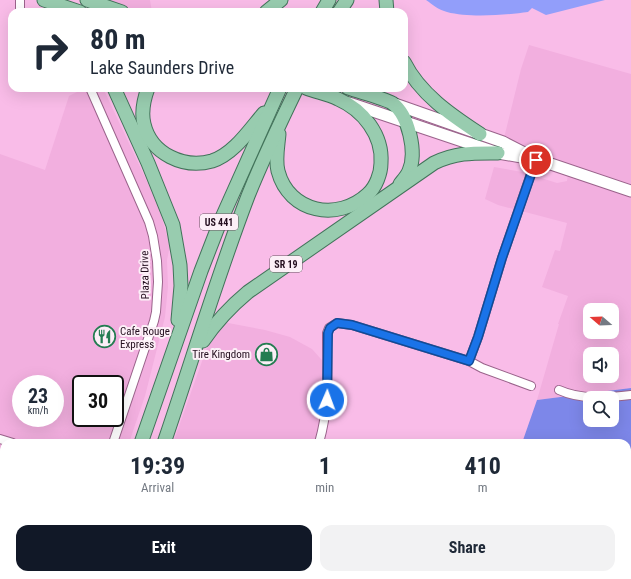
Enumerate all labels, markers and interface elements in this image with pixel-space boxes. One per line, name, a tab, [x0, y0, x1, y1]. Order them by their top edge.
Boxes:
text: 80 m	[90, 23, 146, 56]
icon: right	[24, 24, 76, 76]
text: Lake Saunders Drive	[90, 57, 234, 78]
pin	[519, 143, 553, 177]
icon: arrive	[525, 149, 547, 171]
road number: US 441	[200, 214, 238, 230]
street label: Plaza Drive	[138, 251, 152, 299]
road number: SR 19	[270, 256, 302, 272]
north arrow	[583, 303, 619, 339]
map controls	[583, 303, 619, 427]
restaurant icon: Cafe Rouge Express	[92, 324, 118, 350]
place label: Cafe Rouge Express	[120, 325, 170, 351]
shop icon: Tire Kingdom	[253, 341, 279, 367]
button: sound	[583, 347, 619, 383]
place label: Tire Kingdom	[192, 348, 250, 361]
speed limit sign: 30	[72, 375, 124, 427]
position arrow	[306, 379, 348, 421]
text: 23	[28, 384, 48, 408]
button: search	[583, 391, 619, 427]
text: km/h	[28, 405, 48, 416]
text: 19:39	[130, 452, 185, 480]
text: 1	[319, 452, 331, 480]
text: 410	[464, 452, 501, 480]
text: Arrival	[141, 480, 174, 495]
text: min	[315, 480, 334, 495]
text: m	[478, 480, 488, 495]
button: Exit	[16, 525, 312, 571]
button: Share	[320, 525, 615, 571]

